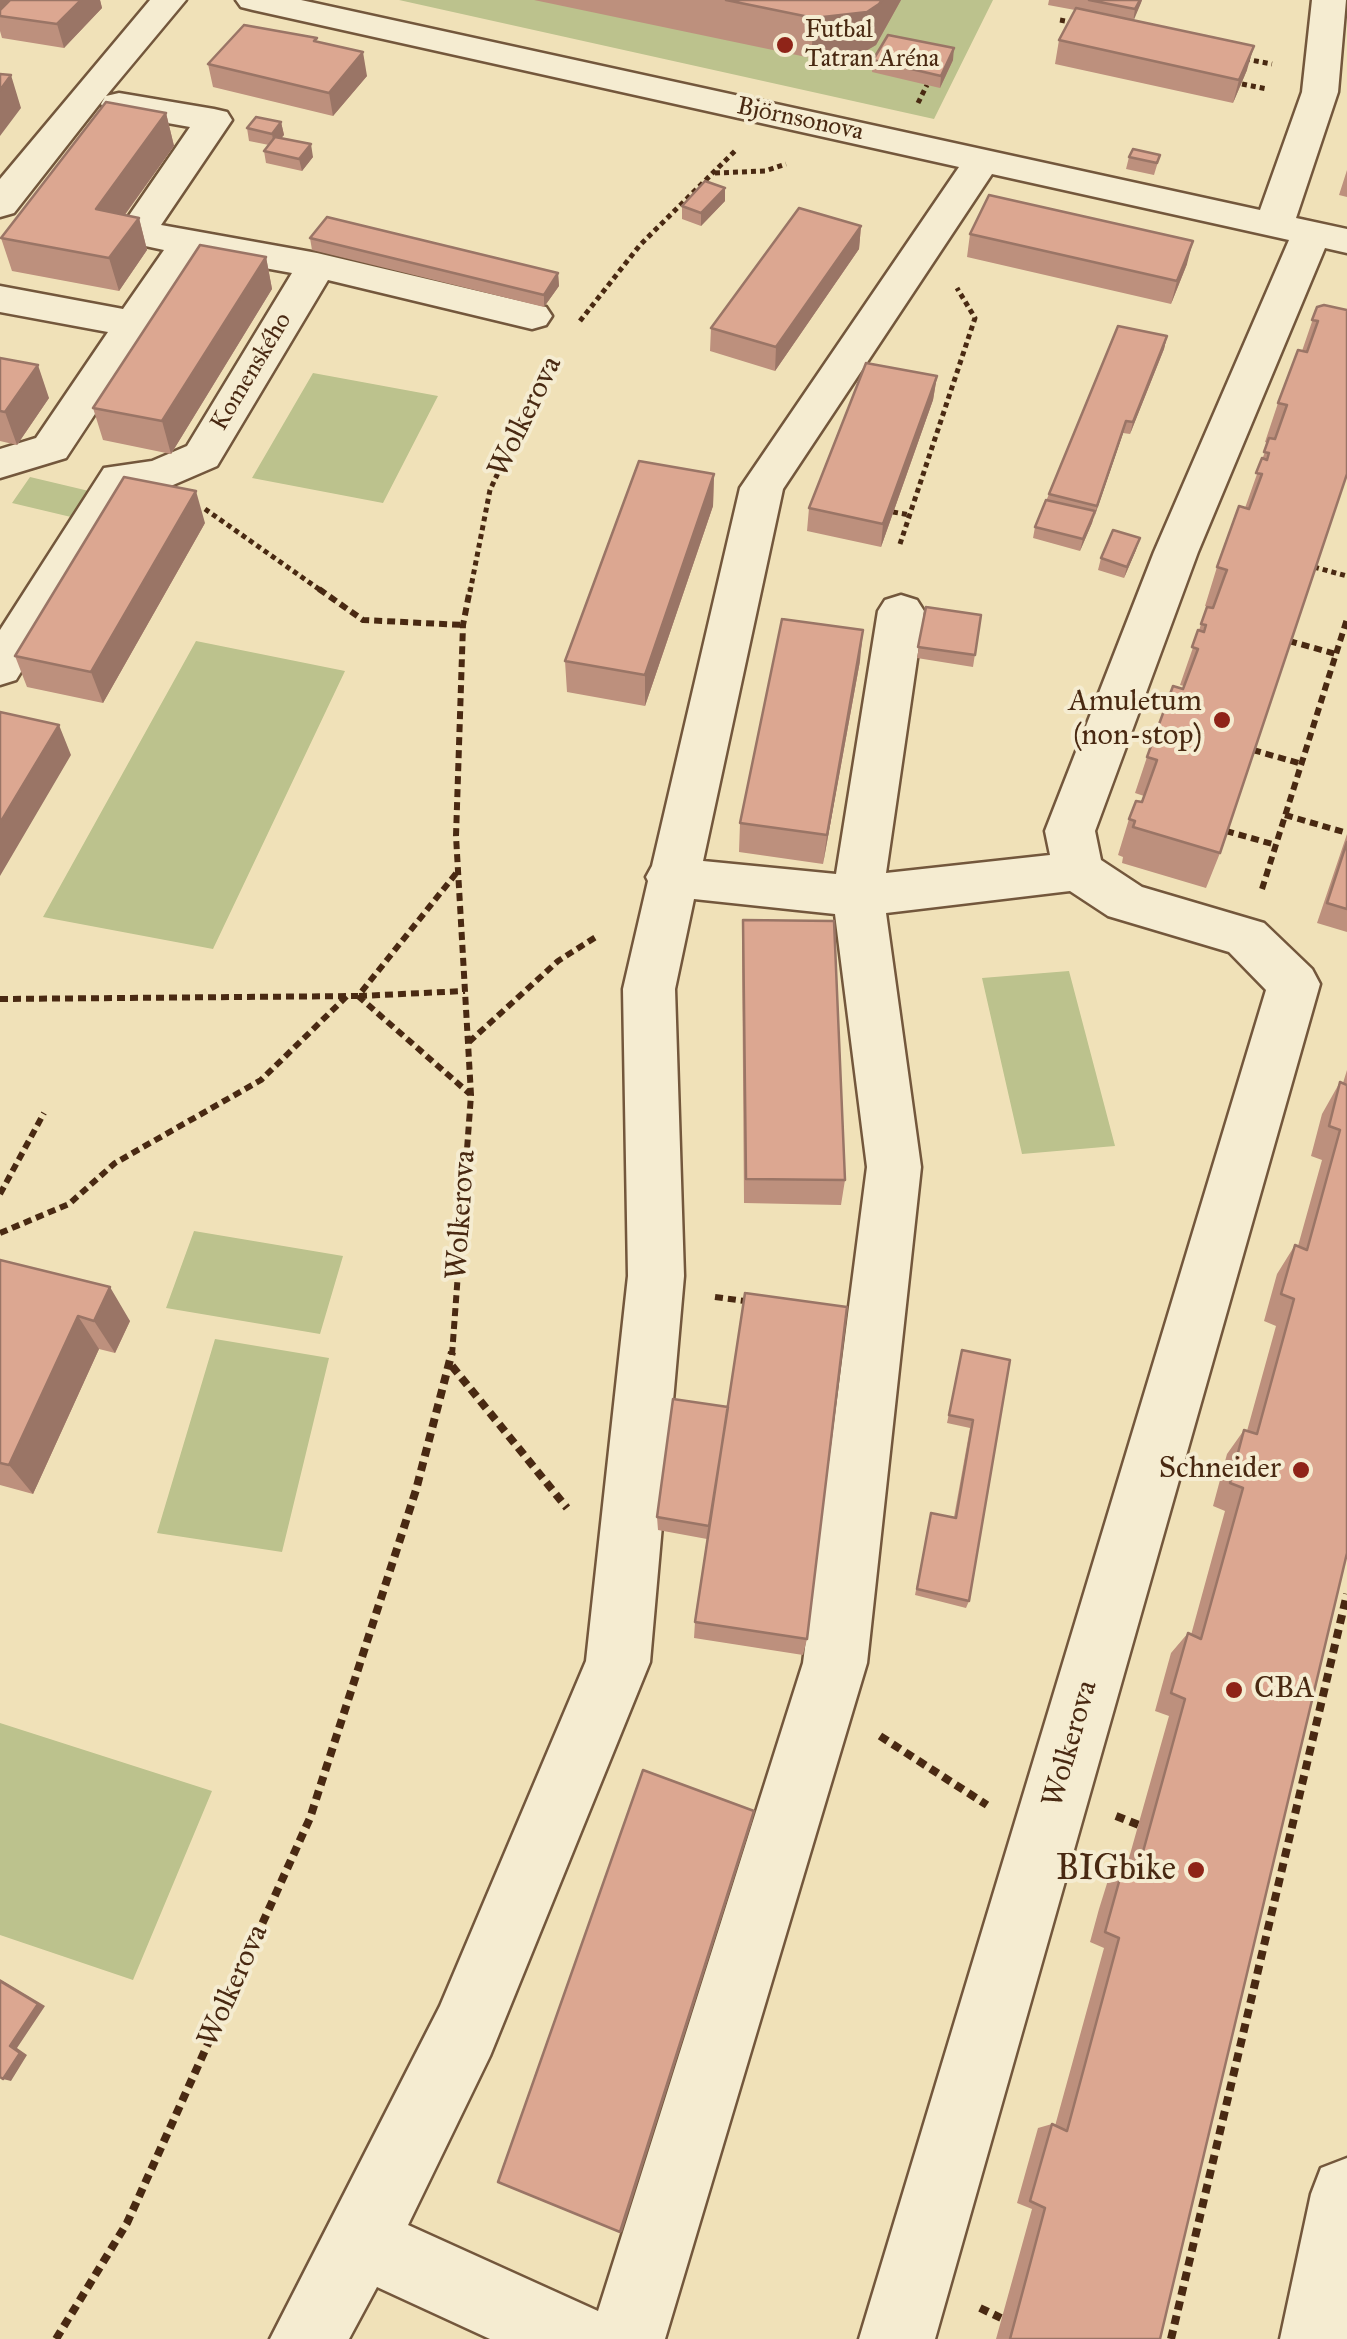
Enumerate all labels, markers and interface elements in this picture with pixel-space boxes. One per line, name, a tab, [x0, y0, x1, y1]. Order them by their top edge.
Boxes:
place label: Futbal Tatran Aréna	[805, 16, 939, 75]
marker: Futbal Tatran Aréna	[774, 34, 796, 56]
street label: Björnsonova	[734, 92, 866, 148]
street label: Komenského	[205, 308, 299, 436]
street label: Wolkerova	[481, 351, 571, 483]
place label: Amuletum (non-stop)	[1068, 685, 1202, 756]
marker: Amuletum (non-stop)	[1211, 709, 1233, 731]
street label: Wolkerova	[440, 1149, 484, 1281]
place label: Schneider	[1159, 1452, 1281, 1488]
marker: Schneider	[1290, 1459, 1312, 1481]
place label: CBA	[1254, 1672, 1314, 1708]
street label: Wolkerova	[1036, 1677, 1106, 1811]
marker: CBA	[1223, 1679, 1245, 1701]
place label: BIGbike	[1056, 1849, 1176, 1891]
marker: BIGbike	[1185, 1859, 1207, 1881]
street label: Wolkerova	[191, 1919, 277, 2053]

